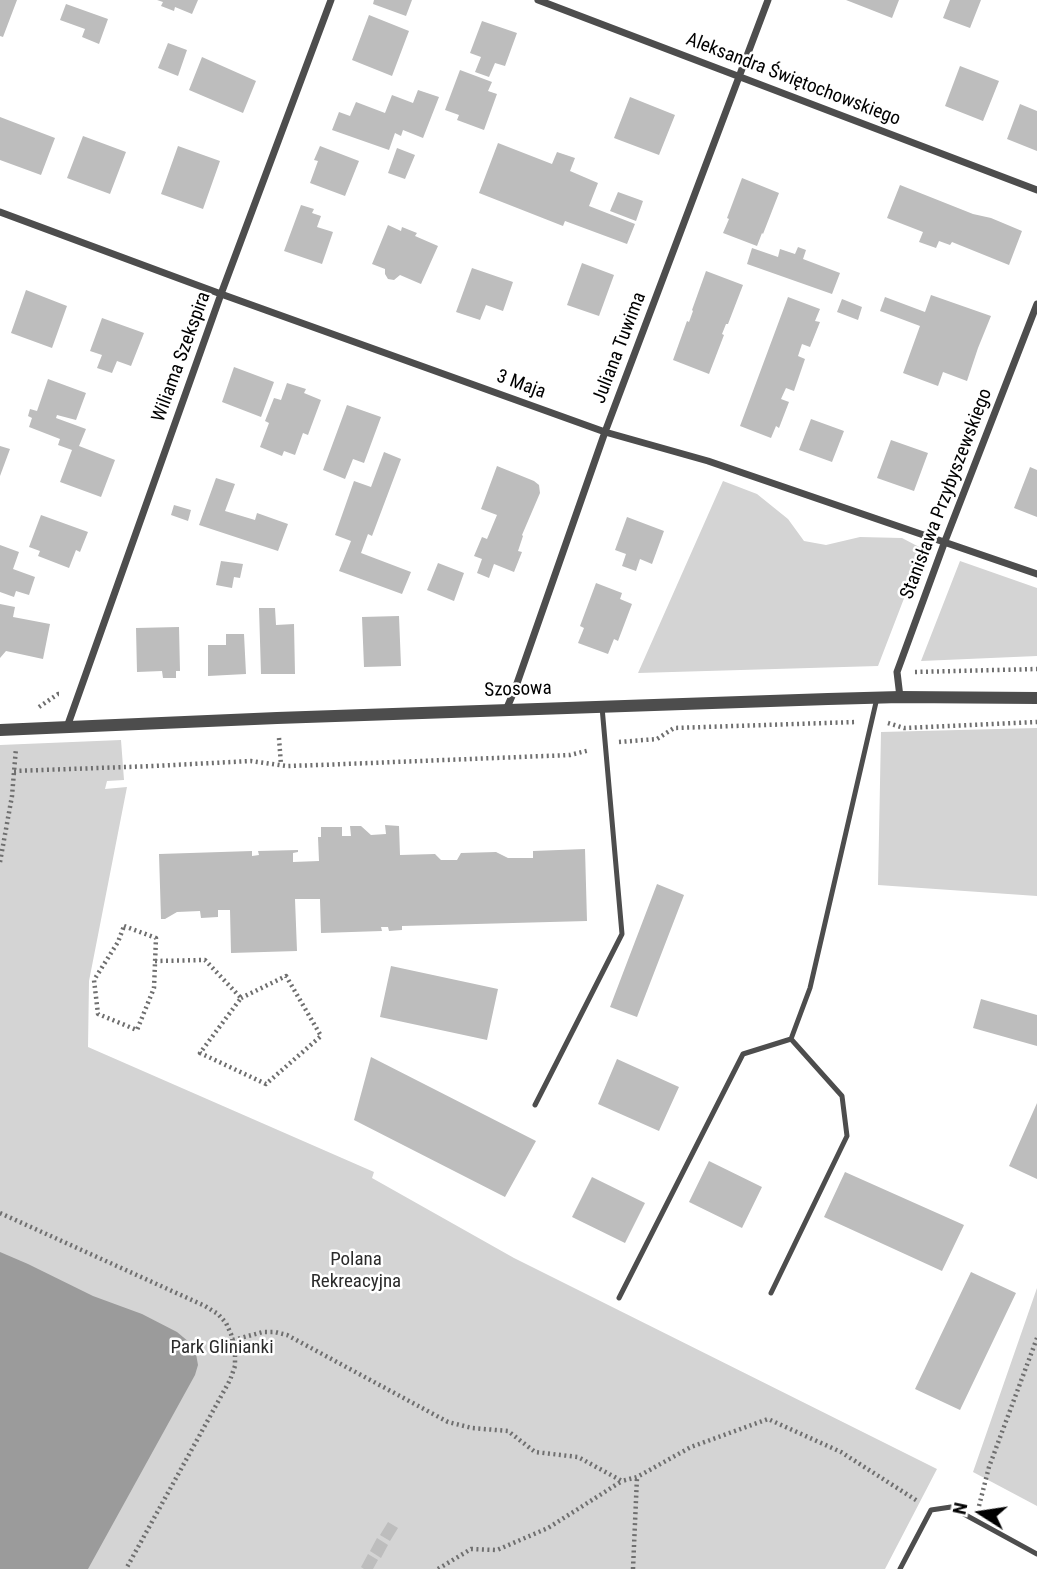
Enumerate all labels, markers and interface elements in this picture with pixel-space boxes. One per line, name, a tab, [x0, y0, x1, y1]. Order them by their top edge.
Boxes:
street label: Aleksandra Świętochowskiego	[683, 29, 903, 131]
street label: Wiliama Szekspira	[148, 289, 216, 425]
street label: Juliana Tuwima	[588, 289, 652, 407]
street label: 3 Maja	[493, 366, 549, 404]
street label: Stanisława Przybyszewskiego	[896, 385, 998, 603]
street label: Szosowa	[484, 677, 552, 703]
park label: Polana Rekreacyjna	[311, 1249, 401, 1293]
park label: Park Glinianki	[171, 1337, 273, 1359]
north arrow	[946, 1478, 1016, 1548]
text: N	[948, 1500, 972, 1517]

